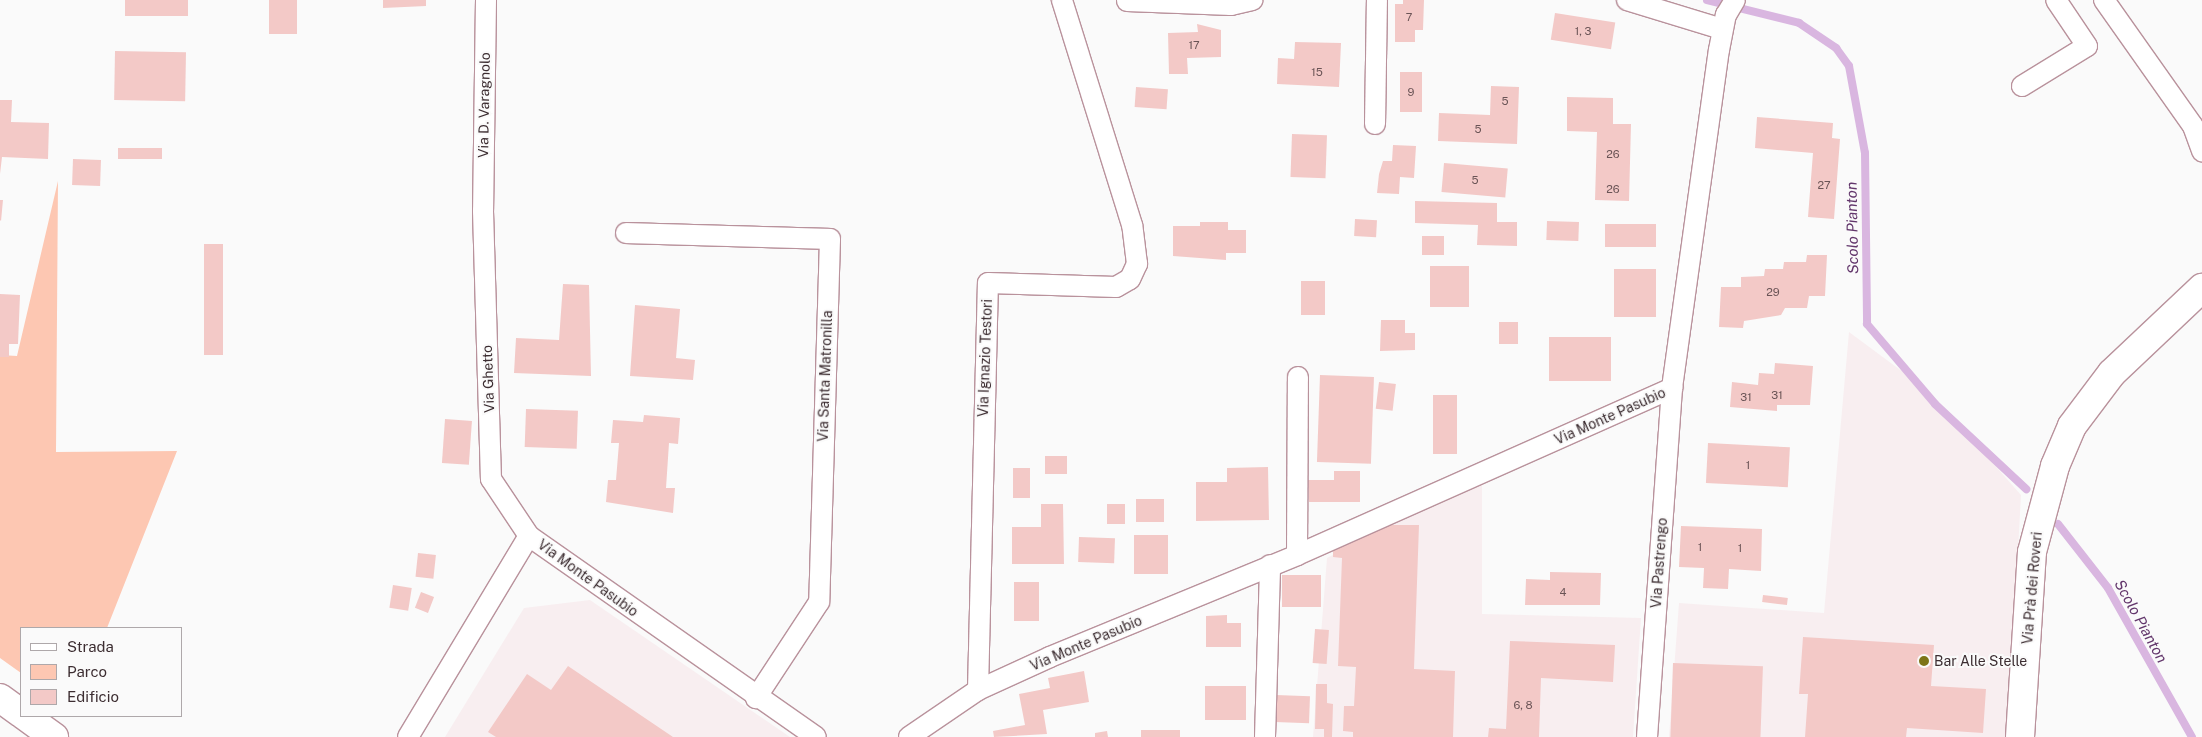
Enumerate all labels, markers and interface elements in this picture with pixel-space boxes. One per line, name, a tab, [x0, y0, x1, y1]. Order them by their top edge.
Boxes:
house number: 7	[1406, 10, 1412, 24]
house number: 1, 3	[1575, 24, 1591, 38]
house number: 17	[1188, 38, 1200, 52]
street label: Via D. Varagnolo	[475, 52, 493, 158]
house number: 15	[1311, 65, 1323, 79]
house number: 9	[1408, 85, 1414, 99]
house number: 5	[1501, 94, 1509, 108]
house number: 5	[1474, 122, 1482, 136]
house number: 26	[1606, 147, 1620, 161]
house number: 5	[1471, 173, 1479, 187]
house number: 27	[1817, 178, 1831, 192]
house number: 26	[1606, 182, 1620, 196]
water label: Scolo Pianton	[1842, 182, 1862, 274]
house number: 29	[1766, 285, 1780, 299]
street label: Via Ignazio Testori	[975, 299, 995, 417]
street label: Via Santa Matronilla	[814, 310, 836, 442]
street label: Via Ghetto	[478, 345, 498, 413]
street label: Via Monte Pasubio	[1552, 384, 1668, 448]
house number: 31	[1771, 388, 1783, 402]
house number: 31	[1740, 390, 1752, 404]
house number: 1	[1746, 458, 1750, 472]
street label: Via Pastrengo	[1647, 517, 1671, 609]
street label: Via Prà dei Roveri	[2019, 531, 2045, 645]
street label: Via Monte Pasubio	[534, 536, 642, 620]
house number: 1	[1698, 540, 1702, 554]
house number: 1	[1738, 541, 1742, 555]
water label: Scolo Pianton	[2111, 576, 2171, 666]
house number: 4	[1560, 585, 1566, 599]
street label: Via Monte Pasubio	[1027, 612, 1145, 674]
legend	[20, 627, 182, 717]
text: Strada	[67, 638, 114, 655]
place label: Bar Alle Stelle	[1934, 653, 2027, 669]
marker: Bar Alle Stelle	[1918, 655, 1930, 667]
text: Parco	[67, 663, 107, 680]
text: Edificio	[67, 688, 119, 705]
house number: 6, 8	[1513, 698, 1533, 712]

